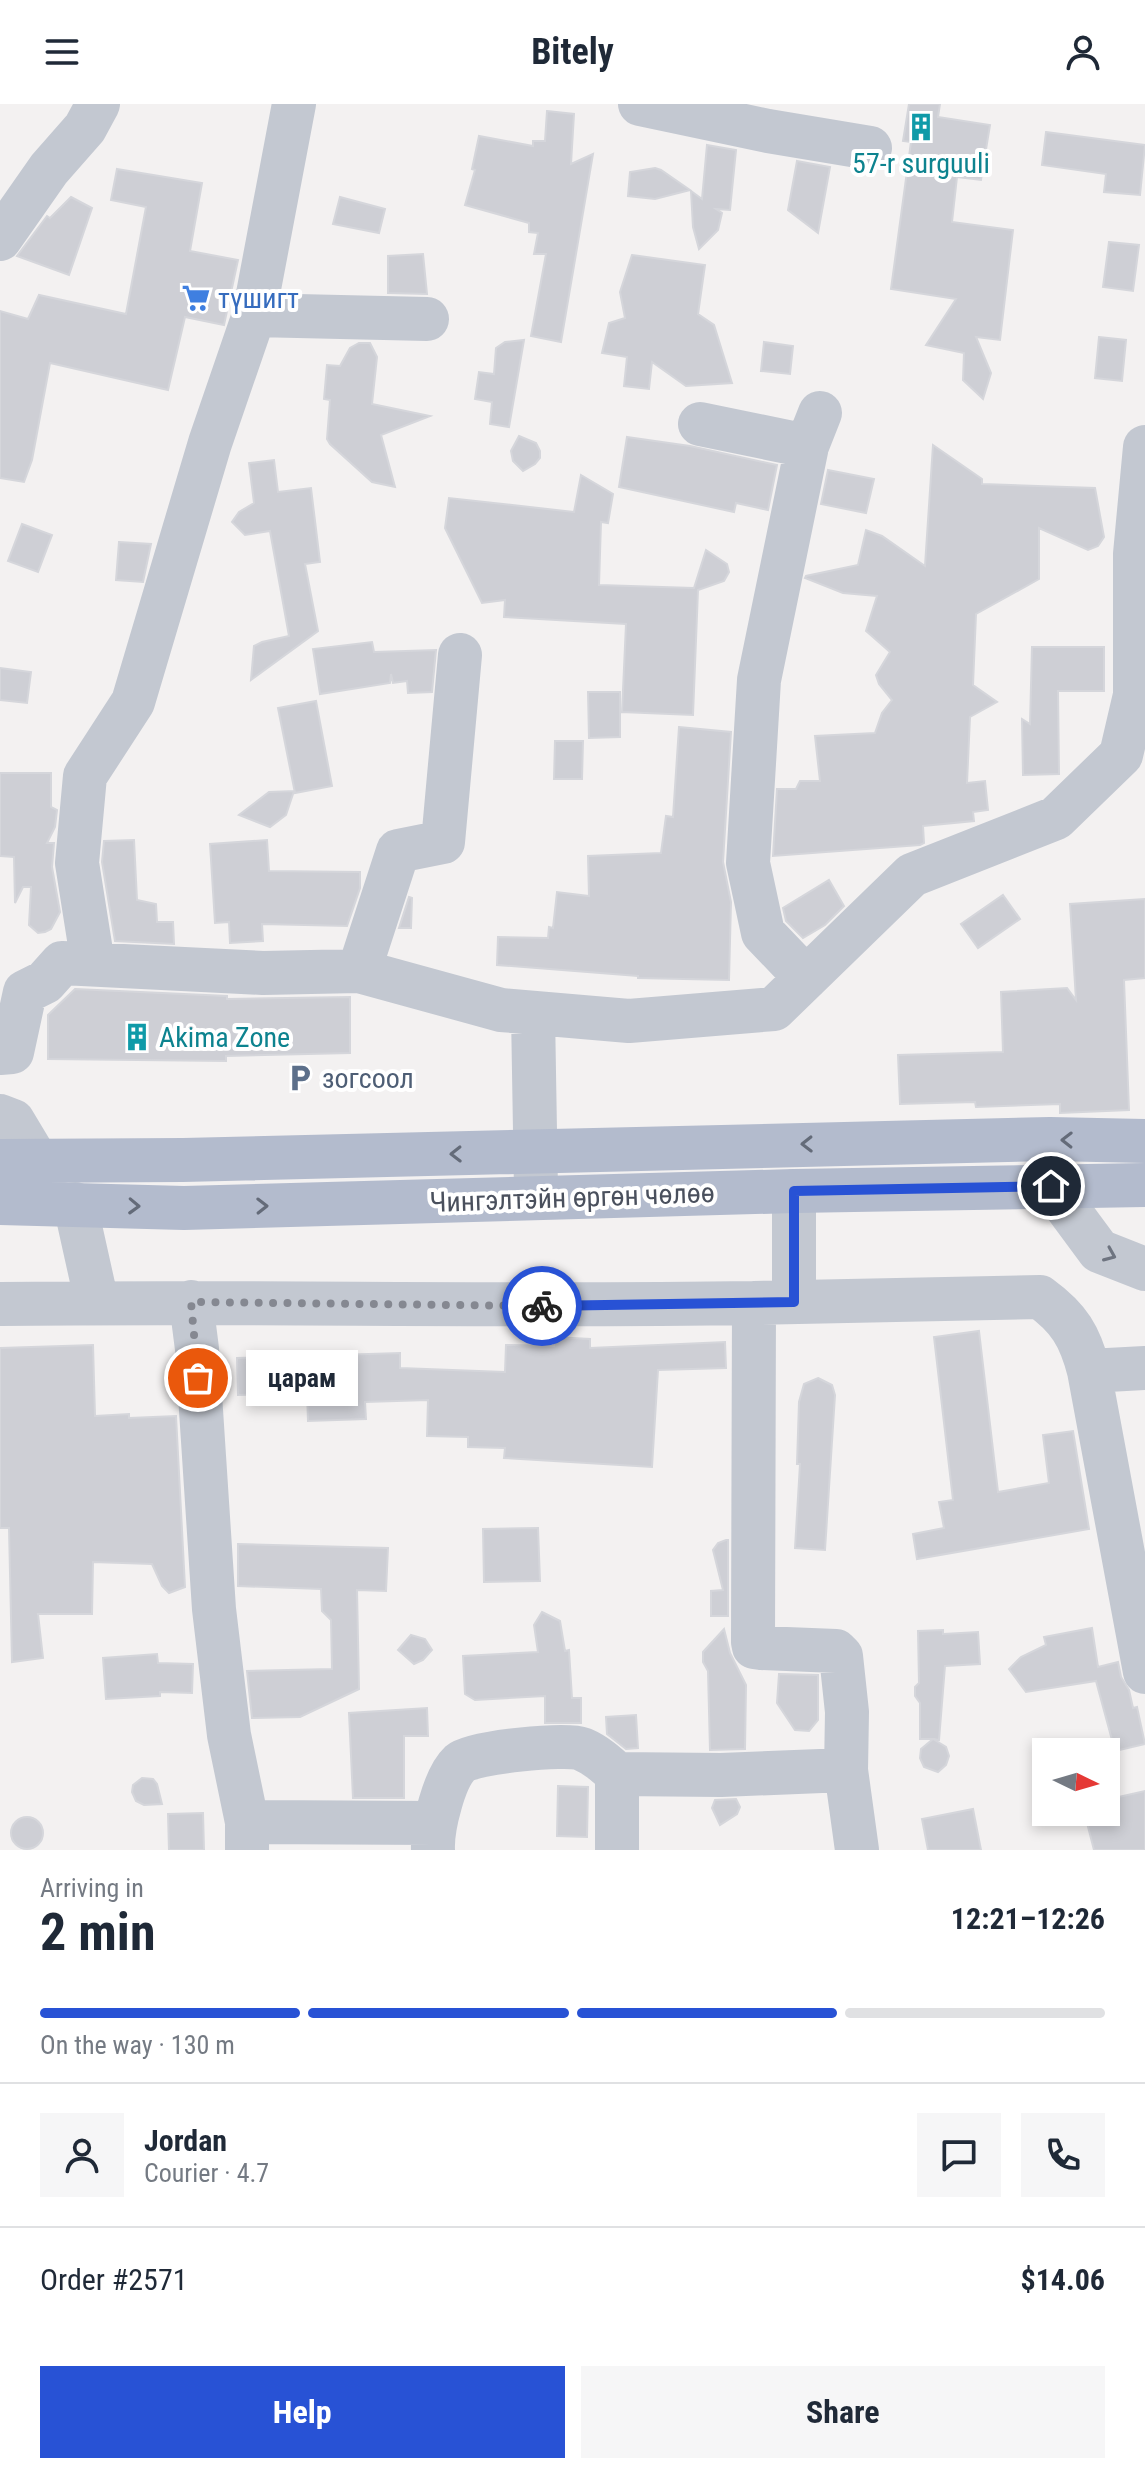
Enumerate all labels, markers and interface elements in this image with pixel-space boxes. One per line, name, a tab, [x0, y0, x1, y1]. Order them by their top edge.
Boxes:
icon: menu	[40, 30, 84, 74]
icon: person	[1061, 30, 1105, 74]
text: Bitely	[531, 31, 614, 73]
building icon: 57-r surguuli	[906, 112, 936, 142]
place label: 57-r surguuli	[852, 147, 990, 180]
place label: түшигт	[218, 282, 299, 315]
supermarket icon: түшигт	[181, 283, 211, 313]
place label: Akima Zone	[159, 1021, 290, 1054]
building icon: Akima Zone	[122, 1022, 152, 1052]
place label: зогсоол	[322, 1062, 414, 1095]
parking icon: зогсоол	[285, 1063, 315, 1093]
one-way arrow	[1060, 1131, 1073, 1148]
one-way arrow	[800, 1135, 813, 1153]
one-way arrow	[449, 1145, 462, 1162]
pin	[1017, 1152, 1085, 1220]
icon: home	[1029, 1164, 1073, 1208]
street label: Чингэлтэйн өргөн чөлөө	[429, 1176, 715, 1219]
one-way arrow	[256, 1197, 269, 1214]
one-way arrow	[128, 1198, 141, 1215]
one-way arrow	[1102, 1246, 1117, 1262]
courier	[502, 1266, 582, 1346]
icon: bike	[520, 1284, 564, 1328]
pin	[164, 1344, 232, 1412]
callout: царам	[246, 1350, 358, 1406]
icon: bag	[176, 1356, 220, 1400]
text: царам	[268, 1363, 336, 1393]
north arrow	[1032, 1738, 1120, 1826]
map controls	[1032, 1738, 1120, 1826]
text: Arriving in	[40, 1873, 144, 1903]
text: 12:21–12:26	[951, 1901, 1105, 1936]
text: 2 min	[40, 1902, 156, 1963]
text: On the way · 130 m	[40, 2030, 235, 2060]
button: person	[40, 2113, 124, 2197]
button: chat	[917, 2113, 1001, 2197]
button: phone	[1021, 2113, 1105, 2197]
text: Jordan	[144, 2123, 227, 2158]
text: Courier · 4.7	[144, 2158, 269, 2188]
text: Order #2571	[40, 2262, 188, 2297]
text: $14.06	[1020, 2262, 1105, 2297]
button: Help	[40, 2366, 565, 2458]
button: Share	[581, 2366, 1105, 2458]

